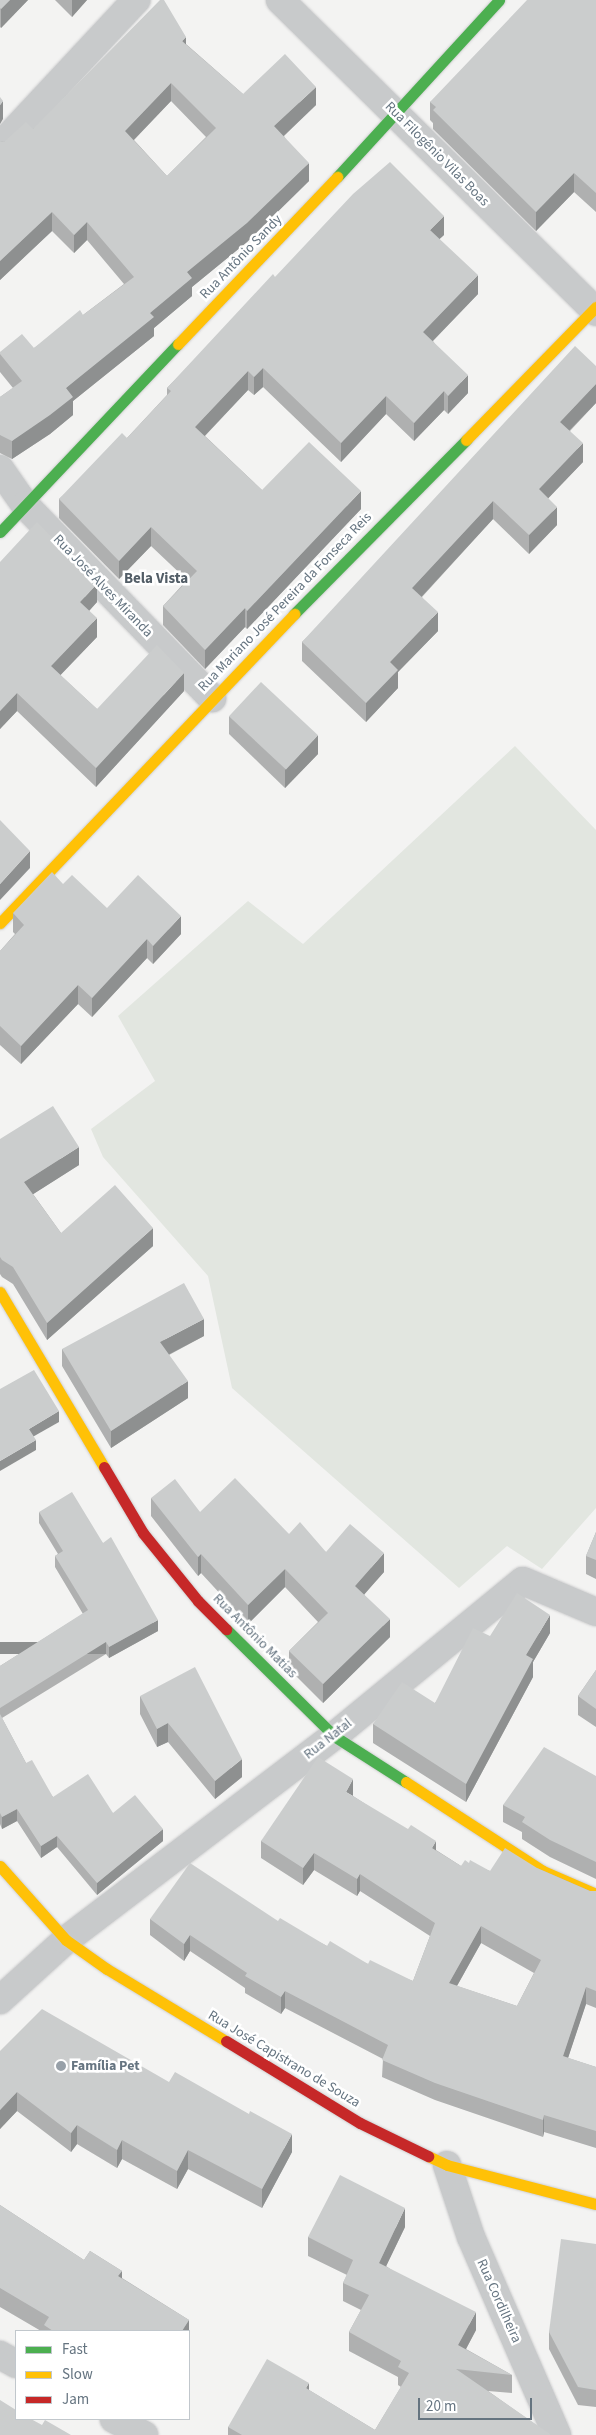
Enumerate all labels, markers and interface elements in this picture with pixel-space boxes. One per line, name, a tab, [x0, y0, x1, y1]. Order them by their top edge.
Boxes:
street label: Rua Filogênio Vilas Boas	[381, 98, 493, 210]
street label: Rua Antônio Sandy	[196, 211, 286, 303]
street label: Rua Mariano José Pereira da Fonseca Reis	[195, 509, 375, 695]
street label: Rua José Alves Miranda	[50, 531, 156, 641]
district label: Bela Vista	[124, 570, 188, 588]
street label: Rua Antônio Matias	[209, 1590, 301, 1682]
street label: Rua Natal	[301, 1715, 355, 1763]
street label: Rua José Capistrano de Souza	[205, 2007, 363, 2111]
place label: Família Pet	[71, 2058, 140, 2074]
marker: Família Pet	[55, 2060, 67, 2072]
street label: Rua Cordilheira	[473, 2256, 525, 2346]
legend	[15, 2330, 190, 2420]
text: Fast	[62, 2339, 88, 2360]
text: Slow	[62, 2364, 93, 2385]
scale bar	[421, 2388, 535, 2420]
text: Jam	[62, 2389, 89, 2410]
text: 20 m	[426, 2396, 456, 2417]

